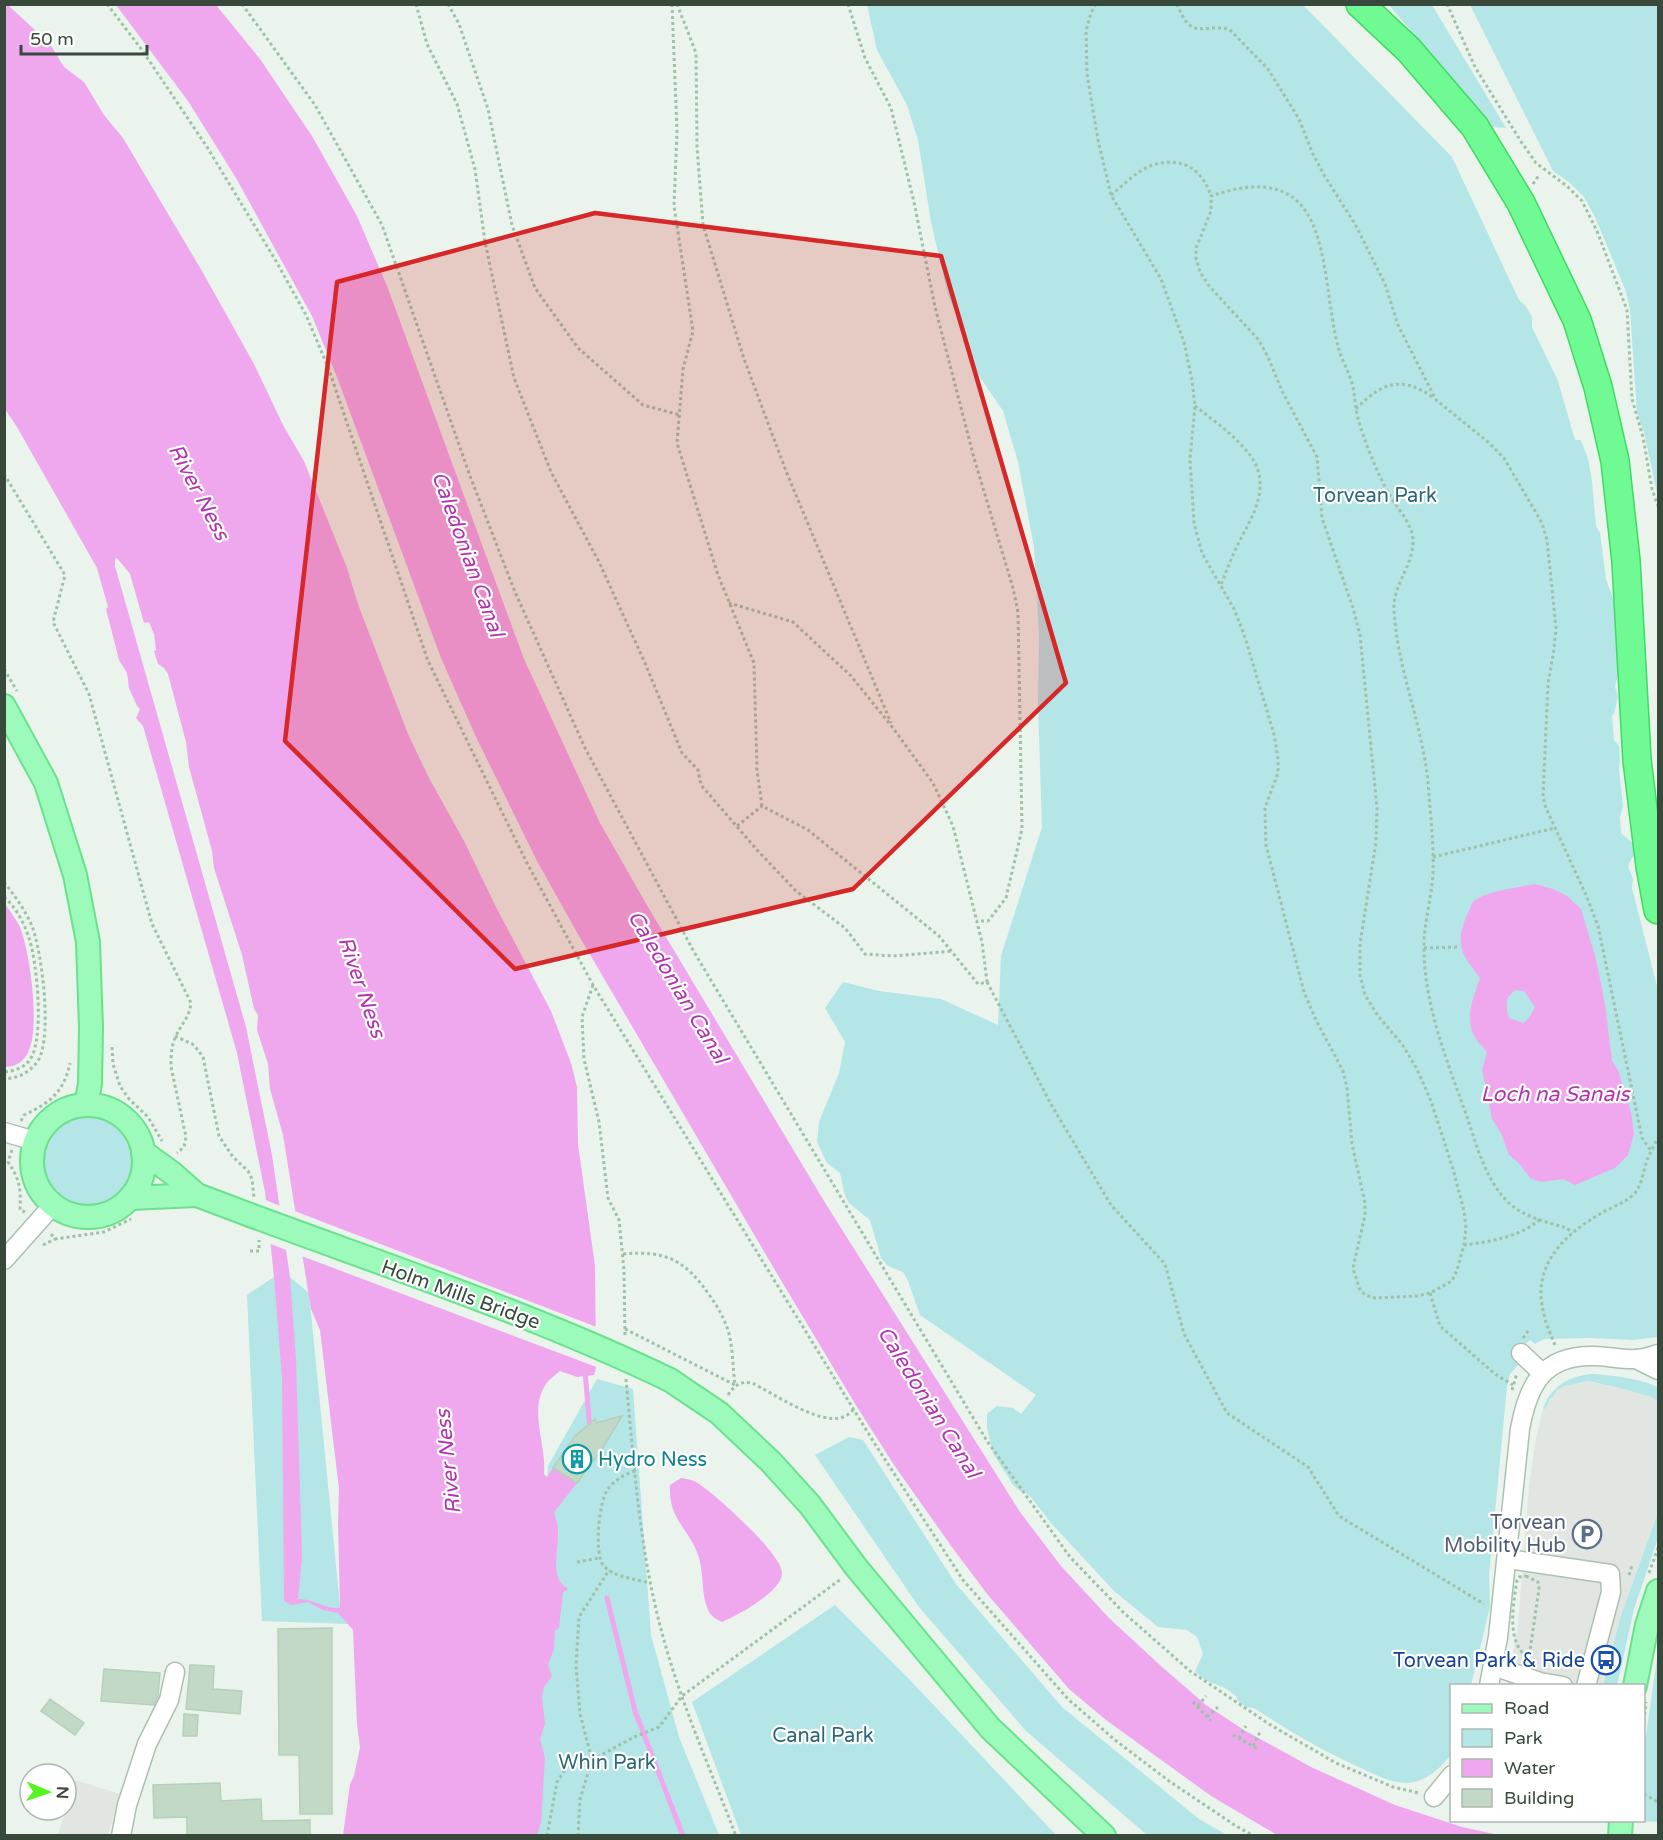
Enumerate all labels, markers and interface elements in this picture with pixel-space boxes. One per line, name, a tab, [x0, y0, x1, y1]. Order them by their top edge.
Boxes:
scale bar	[21, 18, 147, 56]
text: 50 m	[30, 28, 74, 50]
water label: River Ness	[163, 440, 235, 546]
water label: Caledonian Canal	[426, 468, 510, 643]
park label: Torvean Park	[1313, 484, 1437, 508]
water label: Caledonian Canal	[622, 906, 734, 1071]
water label: River Ness	[333, 933, 391, 1043]
water label: Loch na Sanais	[1481, 1082, 1631, 1107]
street label: Holm Mills Bridge	[378, 1255, 543, 1335]
water label: Caledonian Canal	[872, 1322, 987, 1485]
water label: River Ness	[430, 1406, 466, 1516]
building icon: Hydro Ness	[561, 1443, 593, 1475]
place label: Hydro Ness	[598, 1448, 707, 1472]
place label: Torvean Mobility Hub	[1444, 1511, 1566, 1558]
parking icon: Torvean Mobility Hub	[1571, 1518, 1603, 1550]
bus stop icon: Torvean Park & Ride	[1590, 1644, 1622, 1676]
place label: Torvean Park & Ride	[1393, 1649, 1585, 1673]
legend	[1450, 1684, 1645, 1822]
text: Road	[1504, 1697, 1549, 1719]
park label: Canal Park	[772, 1724, 874, 1748]
text: Park	[1504, 1727, 1543, 1749]
park label: Whin Park	[558, 1751, 656, 1775]
text: Water	[1504, 1757, 1555, 1779]
north arrow	[18, 1762, 78, 1822]
text: N	[52, 1786, 72, 1799]
text: Building	[1504, 1787, 1574, 1809]

